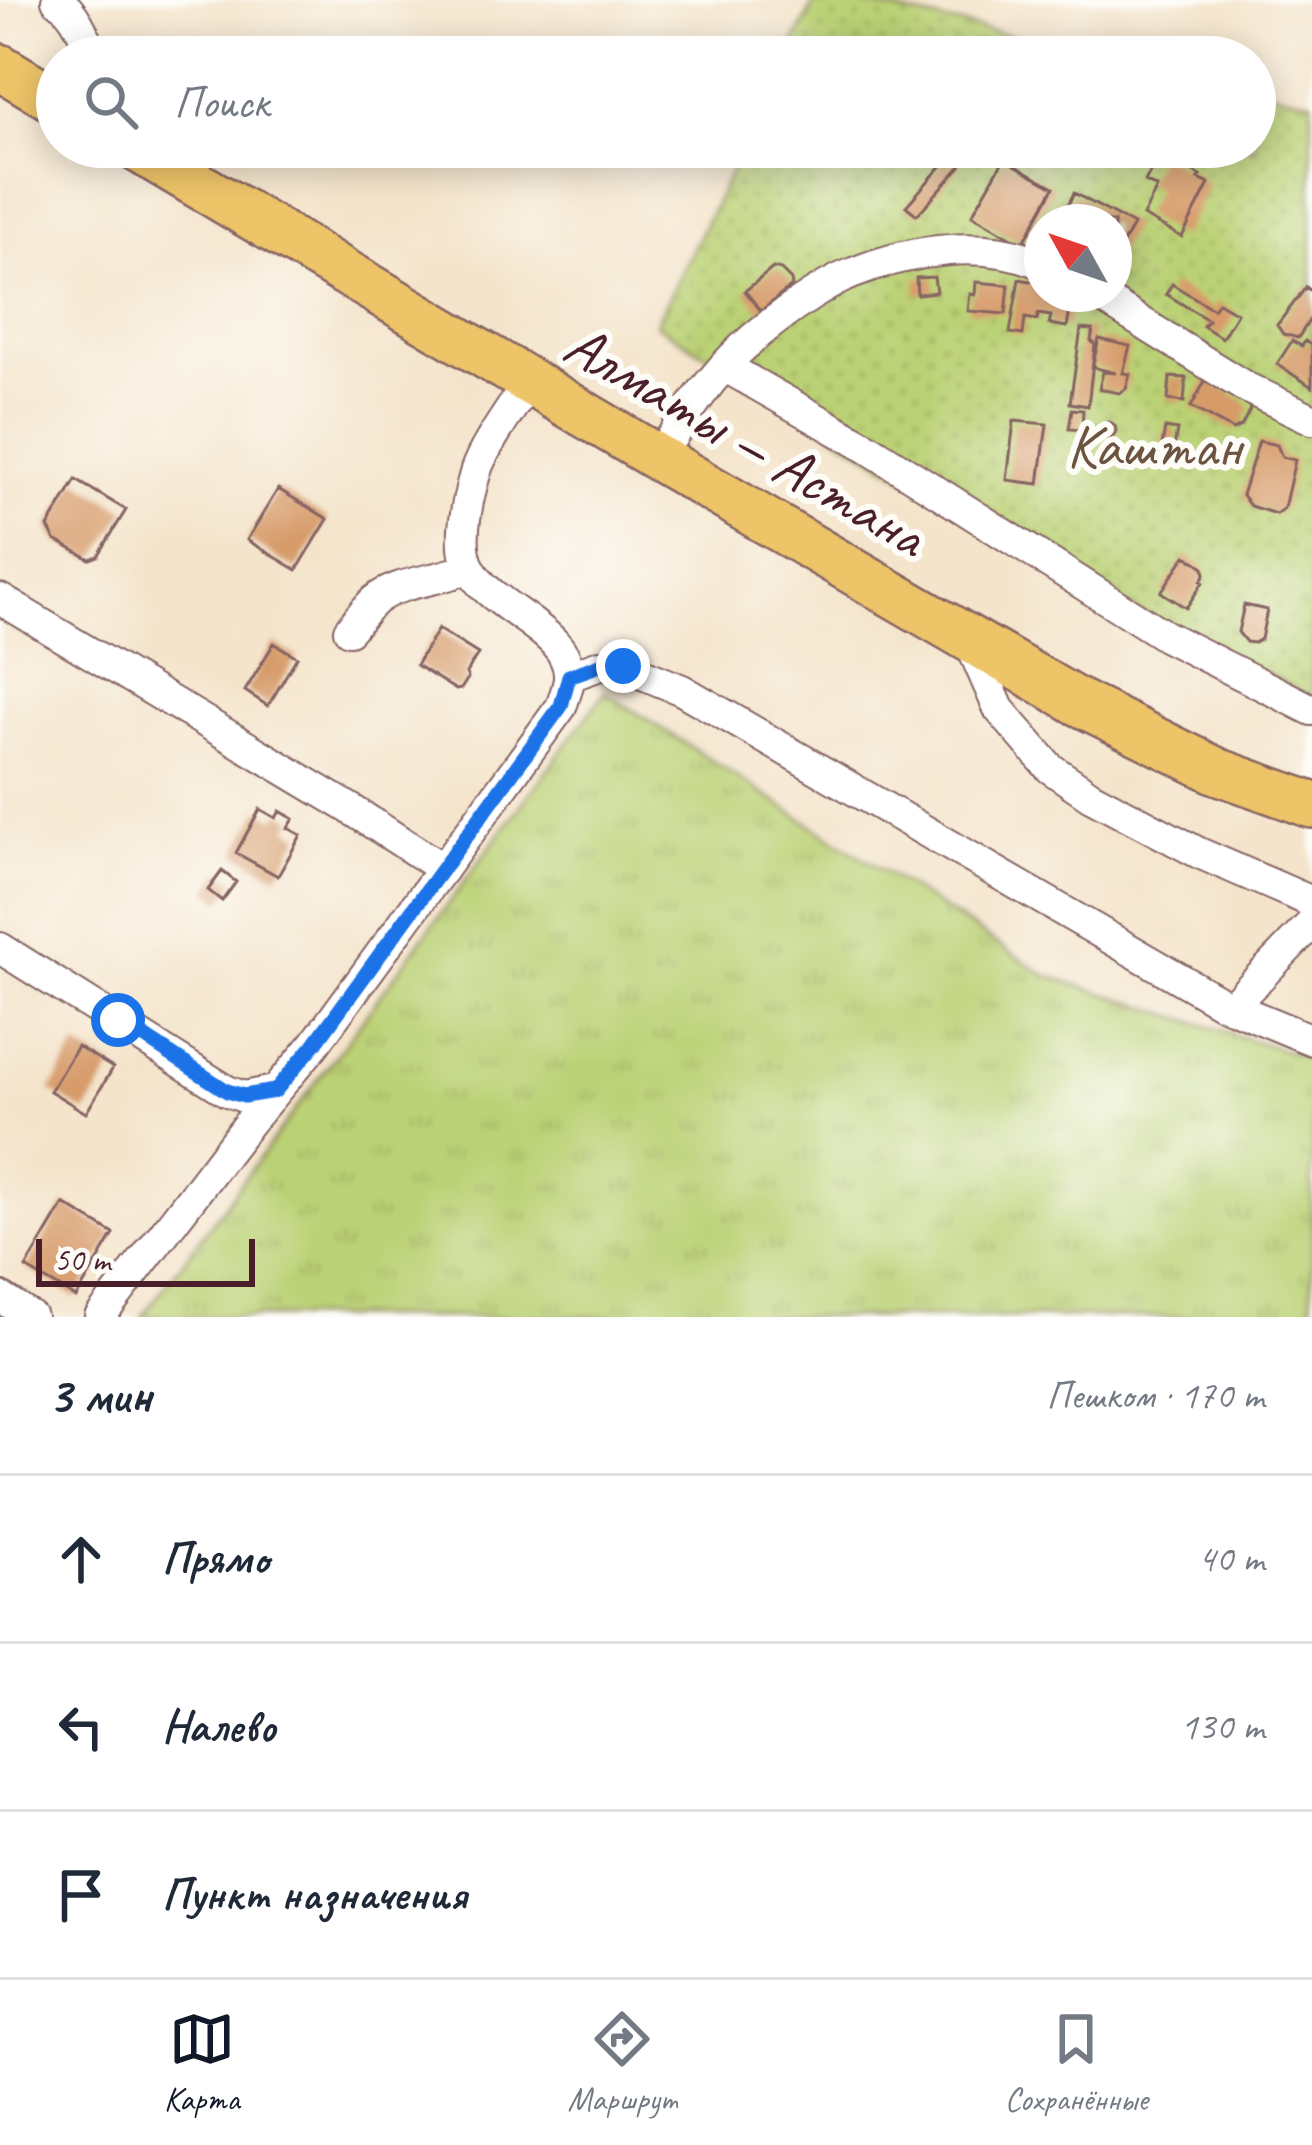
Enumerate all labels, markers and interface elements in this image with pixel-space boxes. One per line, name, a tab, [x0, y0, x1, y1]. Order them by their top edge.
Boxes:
search box	[36, 36, 1276, 168]
icon: search	[78, 69, 144, 135]
text: Поиск	[174, 74, 269, 131]
north arrow	[1024, 204, 1132, 312]
street label: Алматы — Астана	[552, 306, 943, 576]
park label: Каштан	[1067, 408, 1245, 484]
route end	[596, 639, 650, 693]
route start	[91, 993, 145, 1047]
scale bar	[36, 1233, 255, 1286]
text: 50 m	[54, 1239, 110, 1281]
text: 3 мин	[48, 1363, 152, 1427]
text: Пешком · 170 m	[1046, 1371, 1264, 1420]
icon: ahead	[48, 1526, 114, 1592]
text: Прямо	[162, 1530, 269, 1587]
text: 40 m	[1198, 1534, 1264, 1583]
icon: left	[48, 1694, 114, 1760]
text: Налево	[162, 1698, 276, 1755]
text: 130 m	[1180, 1702, 1264, 1751]
icon: arrive	[48, 1862, 114, 1928]
text: Пункт назначения	[162, 1866, 467, 1923]
tab: Карта	[164, 2006, 240, 2120]
tab: Маршрут	[568, 2006, 677, 2120]
tab: Сохранённые	[1005, 2006, 1148, 2120]

